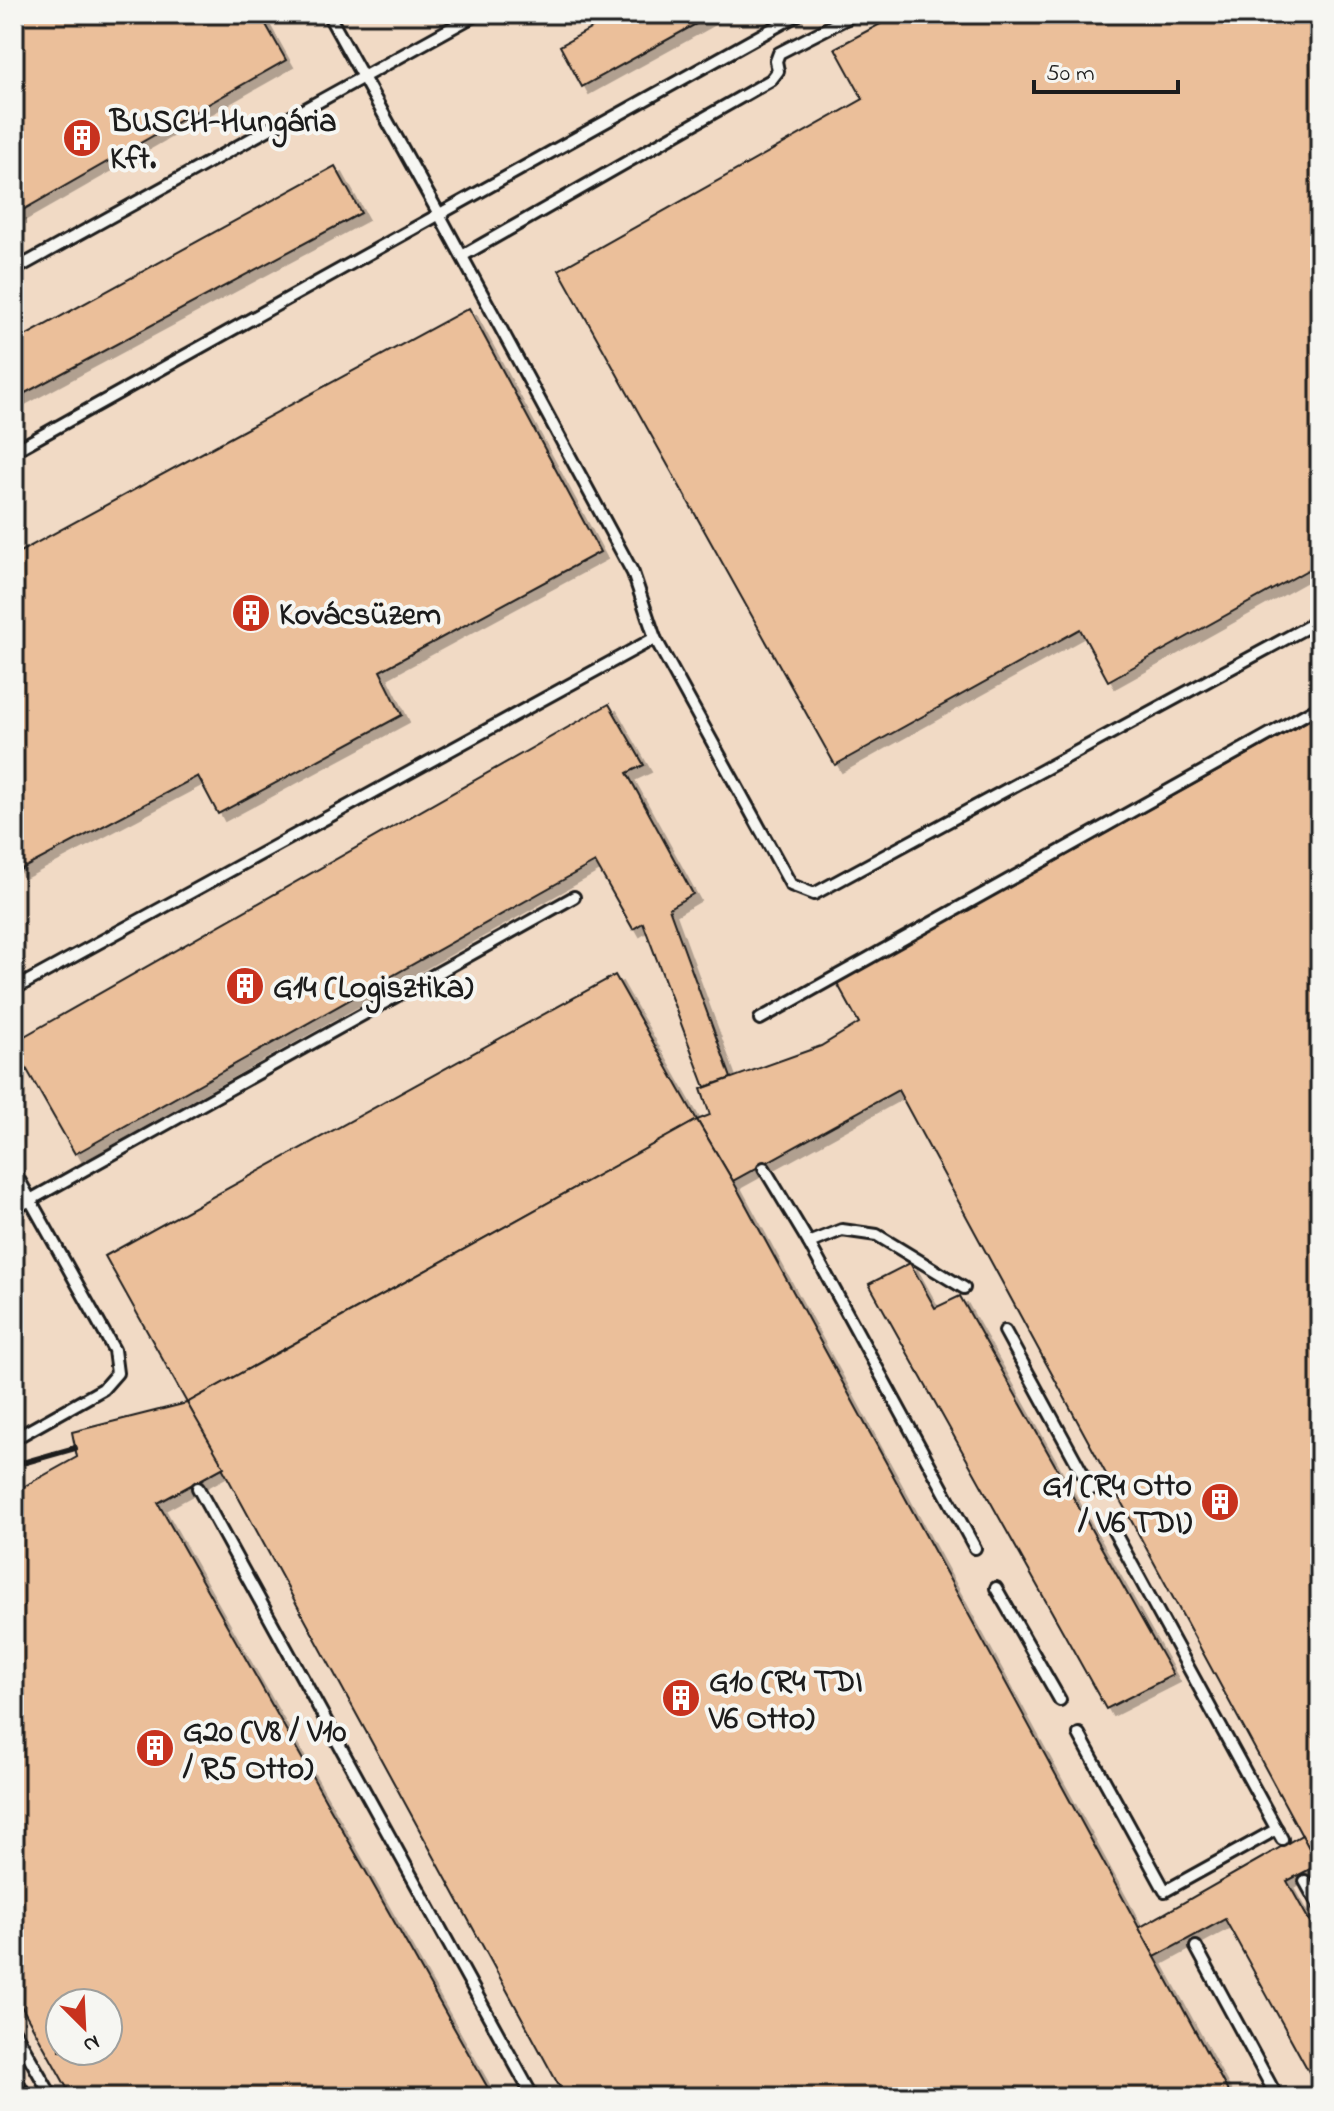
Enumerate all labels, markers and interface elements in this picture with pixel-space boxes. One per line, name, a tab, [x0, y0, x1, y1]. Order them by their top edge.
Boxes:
scale bar	[1034, 44, 1178, 94]
text: 50 m	[1046, 57, 1095, 92]
place label: BUSCH-Hungária Kft.	[108, 100, 337, 184]
building icon: BUSCH-Hungária Kft.	[61, 117, 103, 159]
building icon: Kovácsüzem	[230, 592, 272, 634]
place label: Kovácsüzem	[279, 593, 441, 640]
building icon: G14 (Logisztika)	[224, 965, 266, 1007]
place label: G14 (Logisztika)	[273, 966, 474, 1014]
place label: G1 (R4 Otto / V6 TDI)	[1042, 1464, 1193, 1548]
building icon: G1 (R4 Otto / V6 TDI)	[1199, 1481, 1241, 1523]
place label: G10 (R4 TDI V6 Otto)	[708, 1660, 863, 1744]
building icon: G10 (R4 TDI V6 Otto)	[660, 1677, 702, 1719]
place label: G20 (V8 / V10 / R5 Otto)	[182, 1710, 347, 1794]
building icon: G20 (V8 / V10 / R5 Otto)	[134, 1727, 176, 1769]
north arrow	[44, 1987, 124, 2067]
text: N	[78, 2025, 104, 2060]

